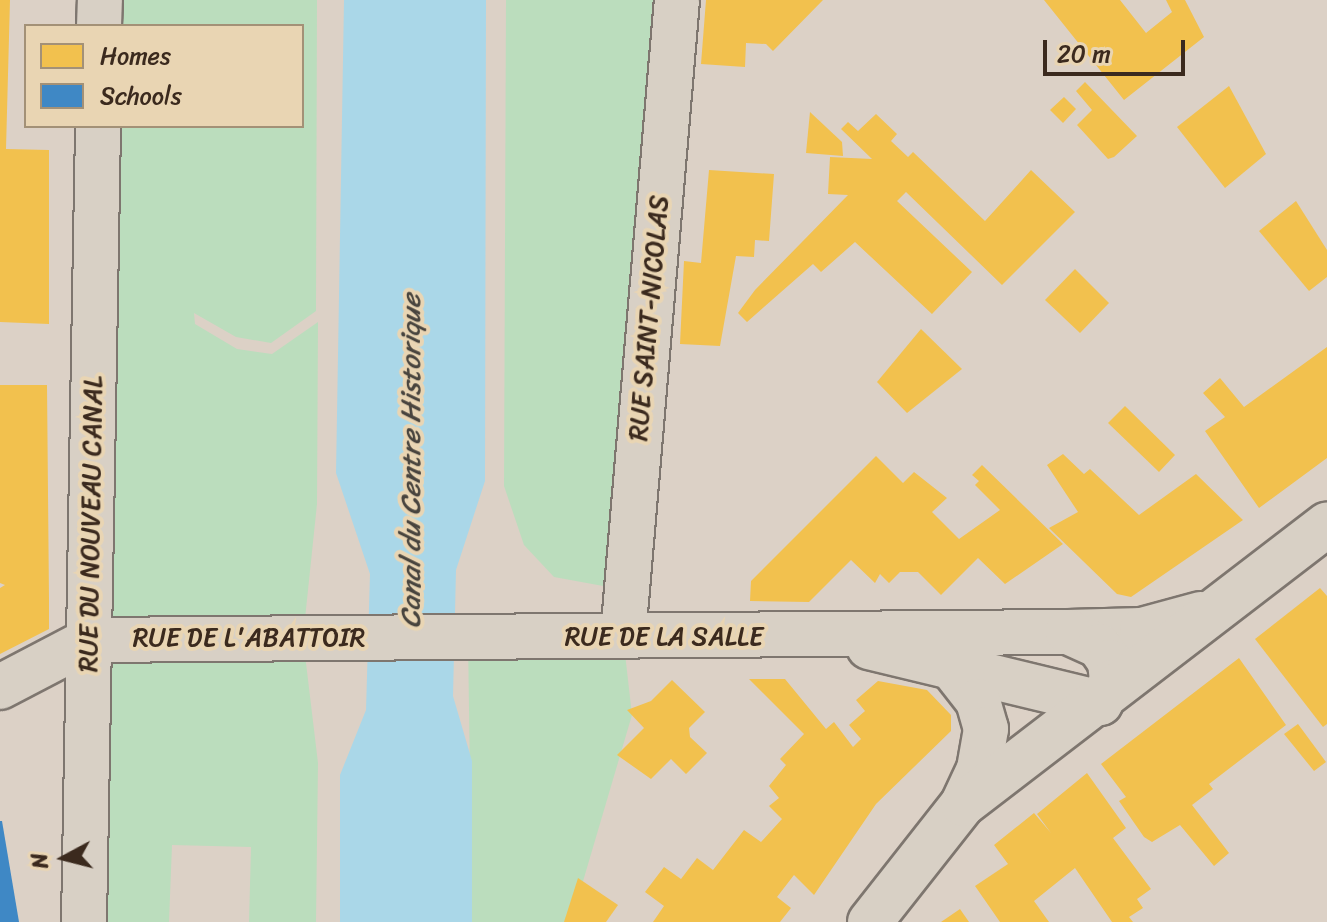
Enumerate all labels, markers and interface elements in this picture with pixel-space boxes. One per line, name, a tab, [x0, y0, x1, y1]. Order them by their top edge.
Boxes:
legend	[24, 24, 304, 128]
scale bar	[1047, 24, 1189, 74]
text: 20 m	[1057, 33, 1111, 75]
text: Homes	[100, 35, 171, 77]
text: Schools	[100, 75, 182, 117]
street label: RUE SAINT-NICOLAS	[623, 196, 675, 440]
water label: Canal du Centre Historique	[394, 294, 428, 628]
street label: RUE DU NOUVEAU CANAL	[73, 375, 109, 673]
street label: RUE DE LA SALLE	[565, 621, 763, 653]
street label: RUE DE L'ABATTOIR	[132, 622, 366, 654]
north arrow	[24, 818, 104, 898]
text: N	[19, 851, 60, 871]

